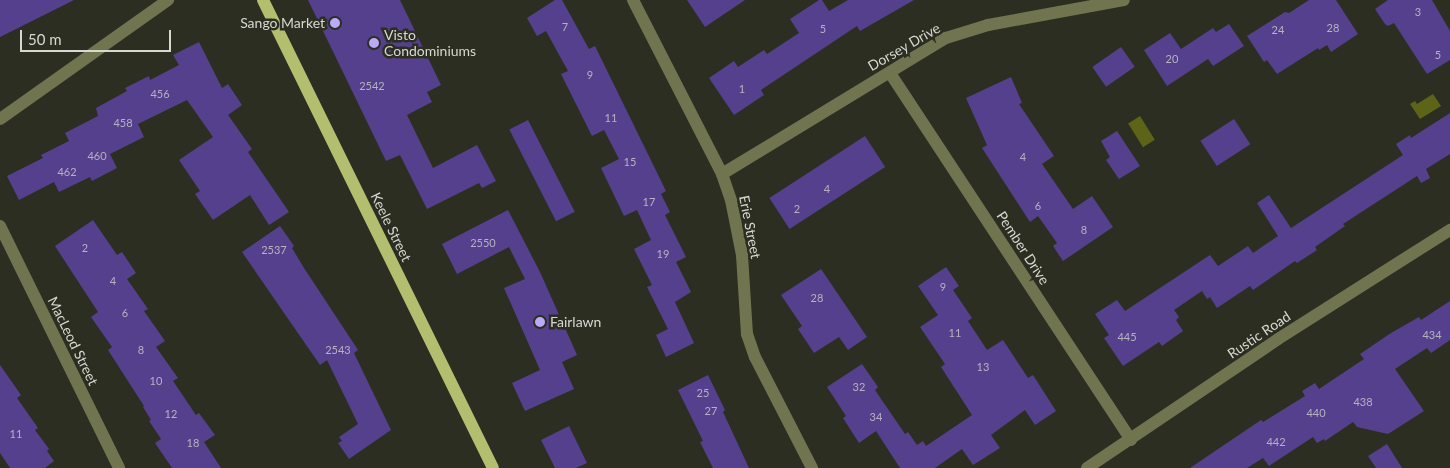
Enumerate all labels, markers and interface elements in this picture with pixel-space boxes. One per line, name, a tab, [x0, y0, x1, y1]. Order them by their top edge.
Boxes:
house number: 3	[1415, 5, 1421, 19]
place label: Sango Market	[240, 15, 325, 31]
marker: Sango Market	[329, 17, 341, 29]
street label: Dorsey Drive	[865, 19, 943, 75]
scale bar	[22, 20, 174, 52]
house number: 7	[562, 20, 568, 34]
house number: 28	[1327, 21, 1339, 35]
house number: 5	[820, 22, 826, 36]
house number: 24	[1272, 23, 1284, 37]
place label: Visto Condominiums	[384, 27, 476, 59]
text: 50 m	[28, 30, 62, 48]
marker: Visto Condominiums	[368, 37, 380, 49]
house number: 5	[1435, 48, 1441, 62]
house number: 20	[1166, 52, 1178, 66]
house number: 9	[587, 68, 593, 82]
house number: 2542	[359, 79, 385, 93]
house number: 1	[739, 82, 745, 96]
house number: 456	[150, 87, 170, 101]
house number: 11	[605, 111, 617, 125]
house number: 458	[113, 116, 133, 130]
house number: 460	[87, 149, 107, 163]
house number: 4	[1020, 150, 1026, 164]
house number: 15	[624, 155, 636, 169]
house number: 462	[57, 165, 77, 179]
house number: 4	[824, 182, 830, 196]
street label: Keele Street	[367, 190, 415, 264]
street label: Erie Street	[736, 194, 764, 260]
house number: 17	[643, 195, 655, 209]
house number: 6	[1035, 199, 1041, 213]
house number: 2	[794, 202, 800, 216]
street label: Pember Drive	[993, 208, 1053, 288]
house number: 8	[1081, 223, 1087, 237]
house number: 2550	[470, 236, 496, 250]
house number: 2	[82, 241, 88, 255]
house number: 2537	[261, 243, 287, 257]
house number: 19	[657, 247, 669, 261]
house number: 4	[110, 274, 116, 288]
house number: 9	[940, 280, 946, 294]
house number: 28	[811, 291, 823, 305]
street label: MacLeod Street	[44, 294, 102, 388]
house number: 6	[122, 306, 128, 320]
street label: Rustic Road	[1224, 308, 1294, 362]
place label: Fairlawn	[550, 314, 601, 330]
marker: Fairlawn	[534, 316, 546, 328]
house number: 11	[949, 326, 961, 340]
house number: 434	[1422, 328, 1442, 342]
house number: 445	[1117, 330, 1137, 344]
house number: 8	[138, 343, 144, 357]
house number: 2543	[325, 343, 351, 357]
house number: 13	[977, 360, 989, 374]
house number: 10	[150, 374, 162, 388]
house number: 32	[853, 380, 865, 394]
house number: 25	[697, 386, 709, 400]
house number: 438	[1353, 395, 1373, 409]
house number: 27	[705, 404, 717, 418]
house number: 440	[1306, 406, 1326, 420]
house number: 12	[165, 407, 177, 421]
house number: 34	[870, 410, 882, 424]
house number: 11	[10, 427, 22, 441]
house number: 442	[1266, 435, 1286, 449]
house number: 18	[187, 436, 199, 450]

